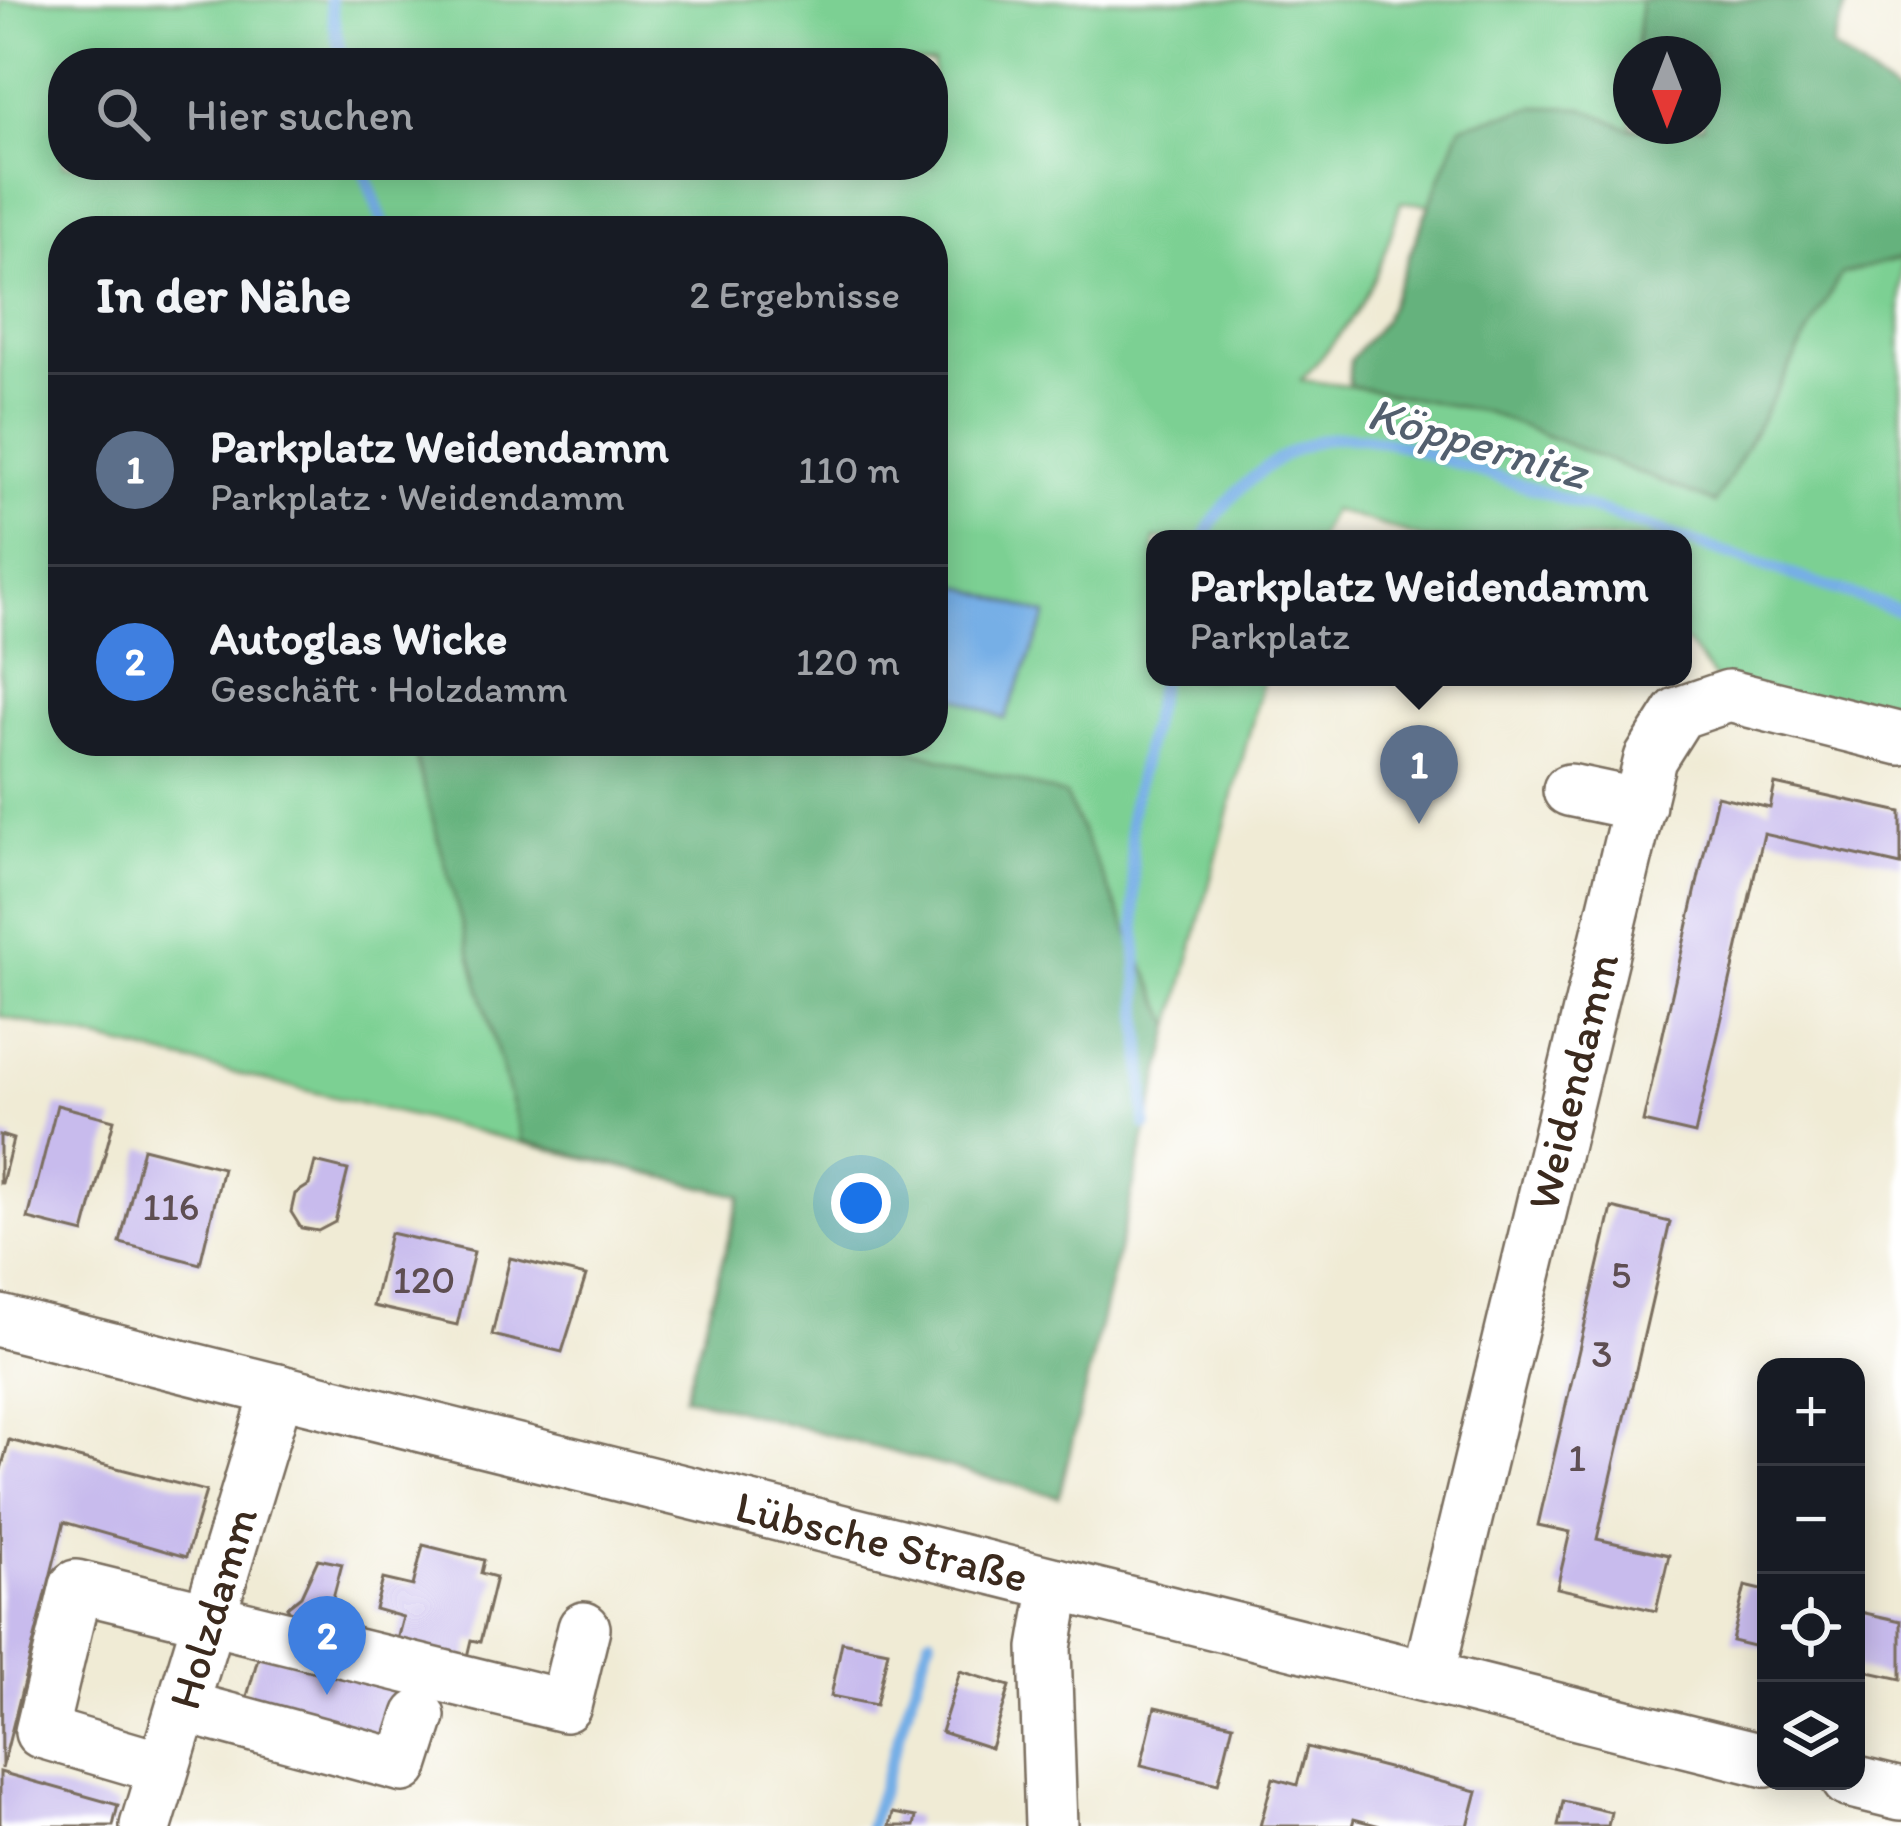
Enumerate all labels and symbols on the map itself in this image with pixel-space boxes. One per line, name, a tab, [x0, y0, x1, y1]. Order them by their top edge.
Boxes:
north arrow	[1613, 36, 1721, 144]
water label: Köppernitz	[1362, 383, 1597, 502]
pin: 1	[1380, 725, 1458, 824]
street label: Weidendamm	[1515, 947, 1629, 1215]
your location	[831, 1173, 891, 1233]
house number: 116	[143, 1183, 199, 1230]
house number: 5	[1611, 1251, 1631, 1298]
house number: 120	[393, 1256, 455, 1303]
house number: 3	[1591, 1330, 1613, 1377]
house number: 1	[1568, 1434, 1586, 1481]
street label: Lübsche Straße	[730, 1478, 1034, 1603]
street label: Holzdamm	[156, 1500, 268, 1715]
pin: 2	[288, 1596, 366, 1695]

